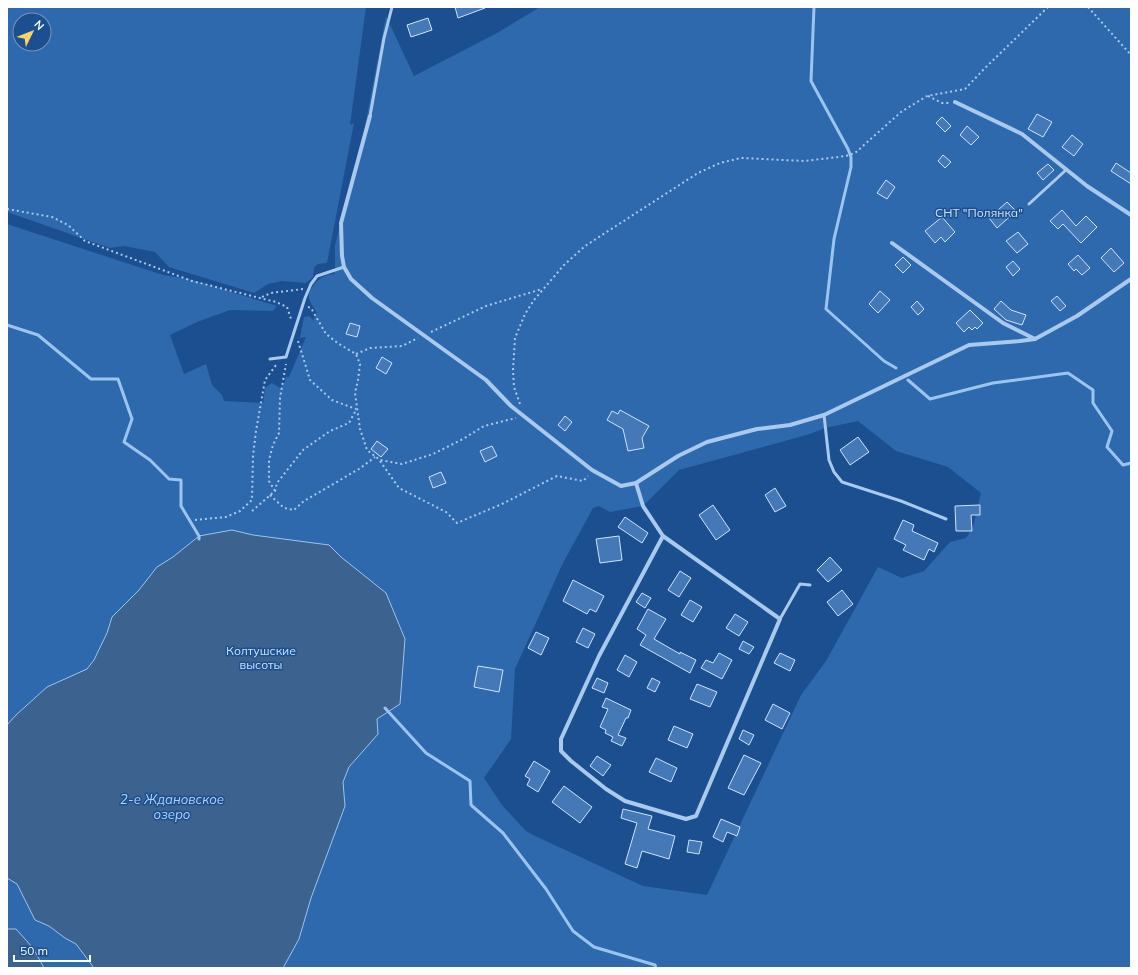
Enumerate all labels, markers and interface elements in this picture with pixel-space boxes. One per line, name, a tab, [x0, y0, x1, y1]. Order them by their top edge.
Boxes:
north arrow	[12, 12, 52, 52]
text: N	[31, 17, 47, 33]
park label: СНТ "Полянка"	[935, 205, 1023, 220]
park label: Колтушские высоты	[226, 643, 296, 672]
water label: 2-е Ждановское озеро	[120, 791, 224, 822]
scale bar	[14, 937, 90, 963]
text: 50 m	[20, 943, 48, 958]

